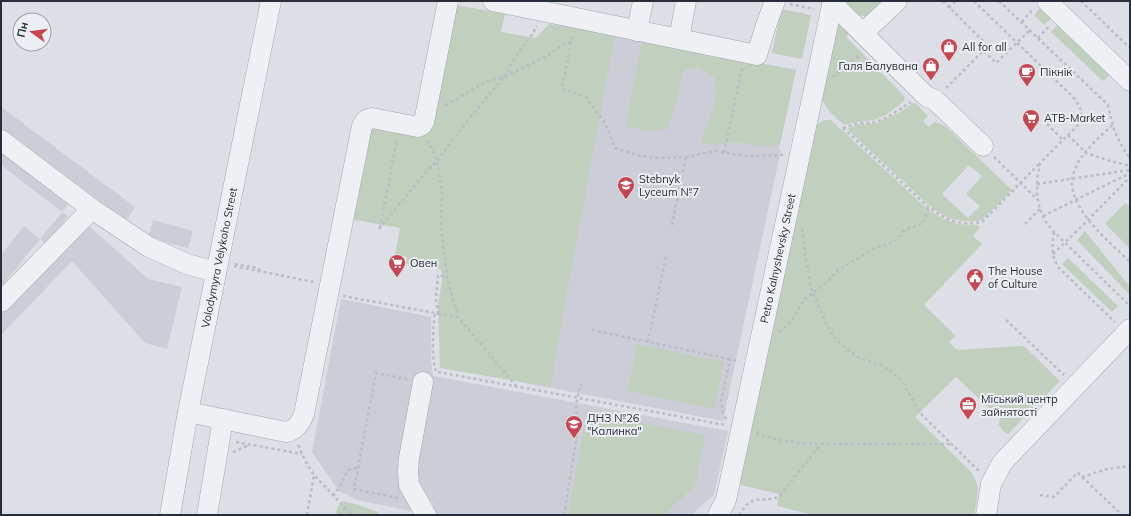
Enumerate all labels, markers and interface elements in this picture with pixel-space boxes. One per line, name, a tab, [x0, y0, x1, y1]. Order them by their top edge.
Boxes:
north arrow	[12, 12, 52, 52]
text: Пн	[14, 20, 31, 39]
shop icon: All for all	[939, 37, 959, 62]
place label: All for all	[962, 40, 1007, 54]
shop icon: Галя Балувана	[921, 56, 941, 81]
place label: Галя Балувана	[839, 59, 918, 73]
cafe icon: Пікнік	[1017, 62, 1037, 87]
place label: Пікнік	[1040, 65, 1072, 79]
supermarket icon: ATB-Market	[1021, 108, 1041, 133]
place label: ATB-Market	[1044, 111, 1106, 125]
place label: Stebnyk Lyceum №7	[639, 172, 699, 199]
school or university icon: Stebnyk Lyceum №7	[616, 175, 636, 200]
street label: Volodymyra Velykoho Street	[198, 186, 240, 329]
street label: Petro Kalnyshevsky Street	[757, 192, 798, 324]
supermarket icon: Овен	[387, 253, 407, 278]
place label: Овен	[410, 256, 437, 270]
place label: The House of Culture	[988, 264, 1042, 291]
public building icon: The House of Culture	[965, 267, 985, 292]
place label: Міський центр зайнятості	[981, 392, 1058, 419]
office icon: Міський центр зайнятості	[958, 395, 978, 420]
place label: ДНЗ №26 "Калинка"	[587, 411, 642, 438]
school or university icon: ДНЗ №26 "Калинка"	[564, 414, 584, 439]

